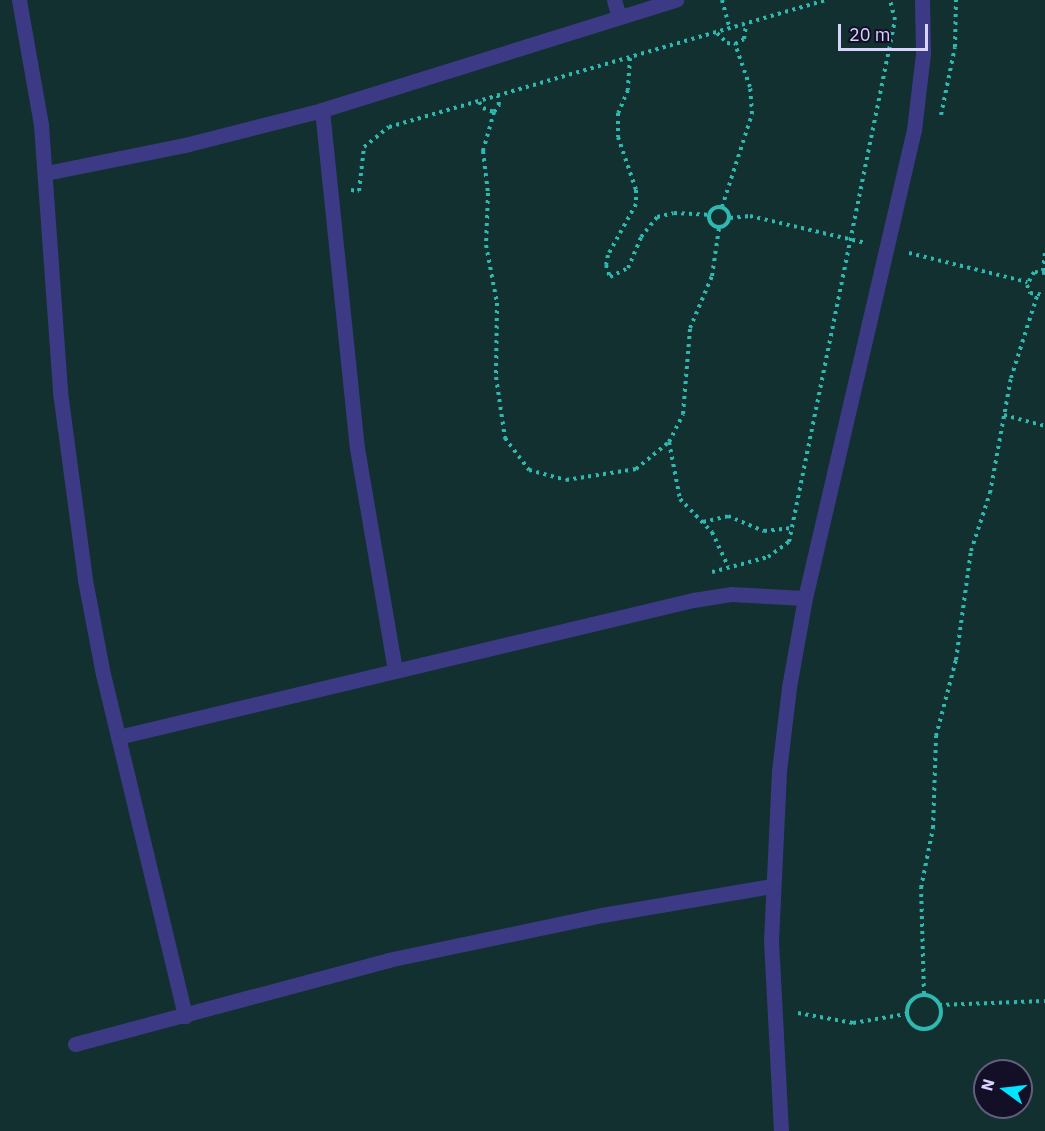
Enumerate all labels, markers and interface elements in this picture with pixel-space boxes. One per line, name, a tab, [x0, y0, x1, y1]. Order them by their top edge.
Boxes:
scale bar	[841, 12, 931, 50]
text: 20 m	[849, 23, 891, 46]
north arrow	[973, 1059, 1033, 1119]
text: N	[976, 1077, 999, 1093]

